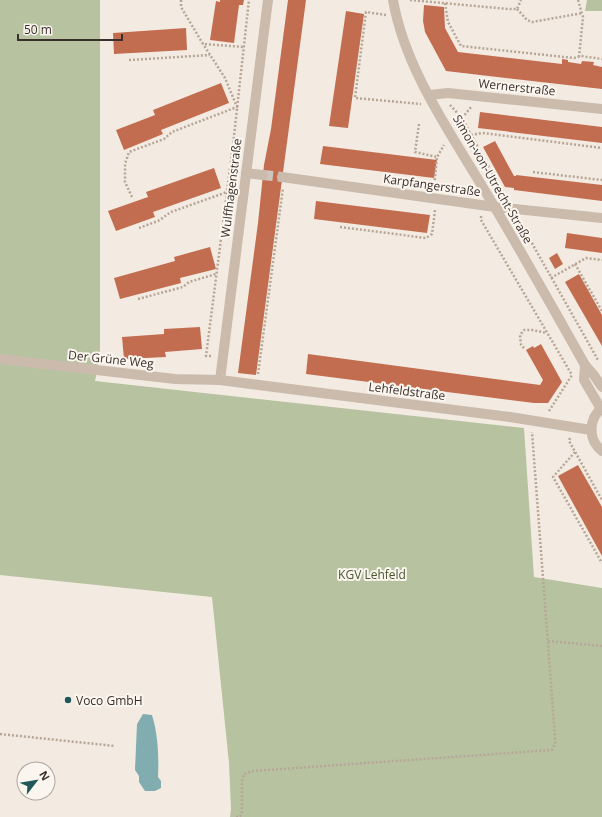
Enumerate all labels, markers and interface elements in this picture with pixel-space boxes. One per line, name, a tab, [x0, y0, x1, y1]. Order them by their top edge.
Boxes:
scale bar	[18, 16, 122, 42]
text: 50 m	[24, 21, 52, 38]
street label: Wernerstraße	[478, 74, 557, 100]
street label: Simon-von-Utrecht-Straße	[449, 111, 537, 247]
street label: Wulffhagenstraße	[216, 137, 246, 239]
street label: Karpfangerstraße	[382, 170, 482, 200]
street label: Der Grüne Weg	[67, 346, 155, 372]
street label: Lehfeldstraße	[368, 378, 447, 404]
park label: KGV Lehfeld	[338, 566, 406, 583]
place label: Voco GmbH	[76, 692, 142, 709]
marker: Voco GmbH	[63, 695, 73, 705]
north arrow	[16, 761, 56, 801]
text: N	[36, 768, 54, 783]

